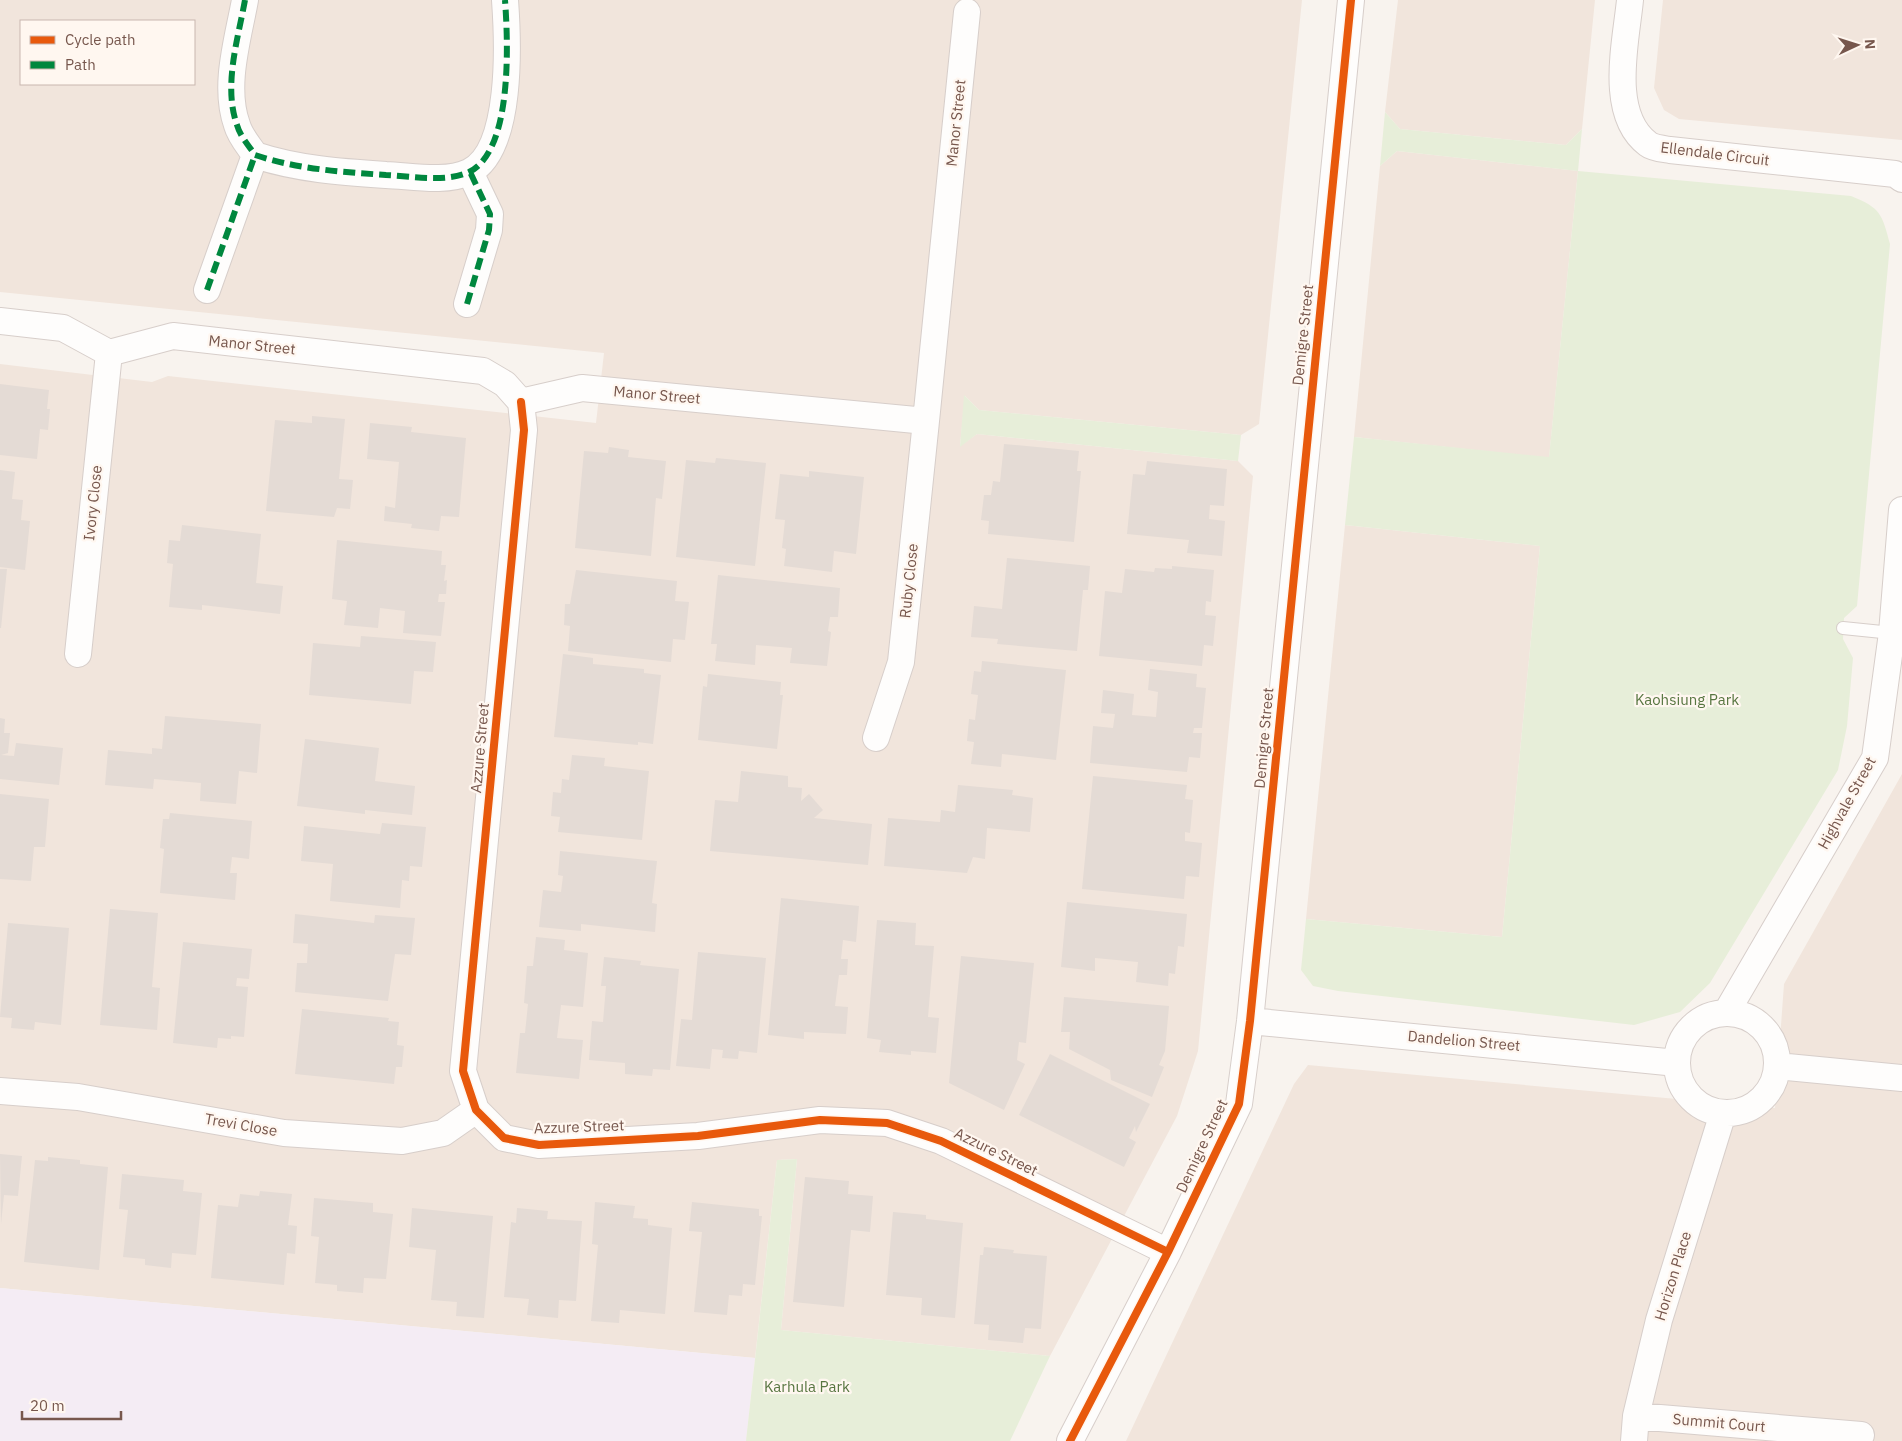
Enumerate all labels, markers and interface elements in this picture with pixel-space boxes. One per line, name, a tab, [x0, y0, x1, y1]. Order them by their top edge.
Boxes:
legend	[20, 20, 195, 85]
north arrow	[1832, 20, 1882, 70]
text: Cycle path	[65, 30, 136, 49]
text: N	[1861, 38, 1879, 50]
text: Path	[65, 55, 96, 74]
street label: Manor Street	[941, 79, 970, 167]
street label: Ellendale Circuit	[1659, 137, 1771, 170]
street label: Demigre Street	[1288, 284, 1317, 386]
street label: Manor Street	[208, 330, 296, 359]
street label: Manor Street	[613, 381, 701, 408]
street label: Ivory Close	[79, 464, 106, 542]
street label: Ruby Close	[895, 543, 922, 619]
street label: Demigre Street	[1250, 687, 1277, 789]
park label: Kaohsiung Park	[1635, 690, 1739, 709]
street label: Azzure Street	[466, 702, 493, 794]
street label: Highvale Street	[1813, 753, 1880, 852]
street label: Dandelion Street	[1407, 1026, 1521, 1055]
street label: Demigre Street	[1172, 1096, 1232, 1196]
street label: Trevi Close	[203, 1109, 279, 1140]
street label: Azzure Street	[533, 1115, 625, 1138]
street label: Azzure Street	[951, 1123, 1041, 1180]
street label: Horizon Place	[1650, 1229, 1695, 1323]
park label: Karhula Park	[764, 1377, 850, 1396]
scale bar	[22, 1388, 121, 1420]
text: 20 m	[30, 1396, 65, 1415]
street label: Summit Court	[1672, 1409, 1766, 1436]

